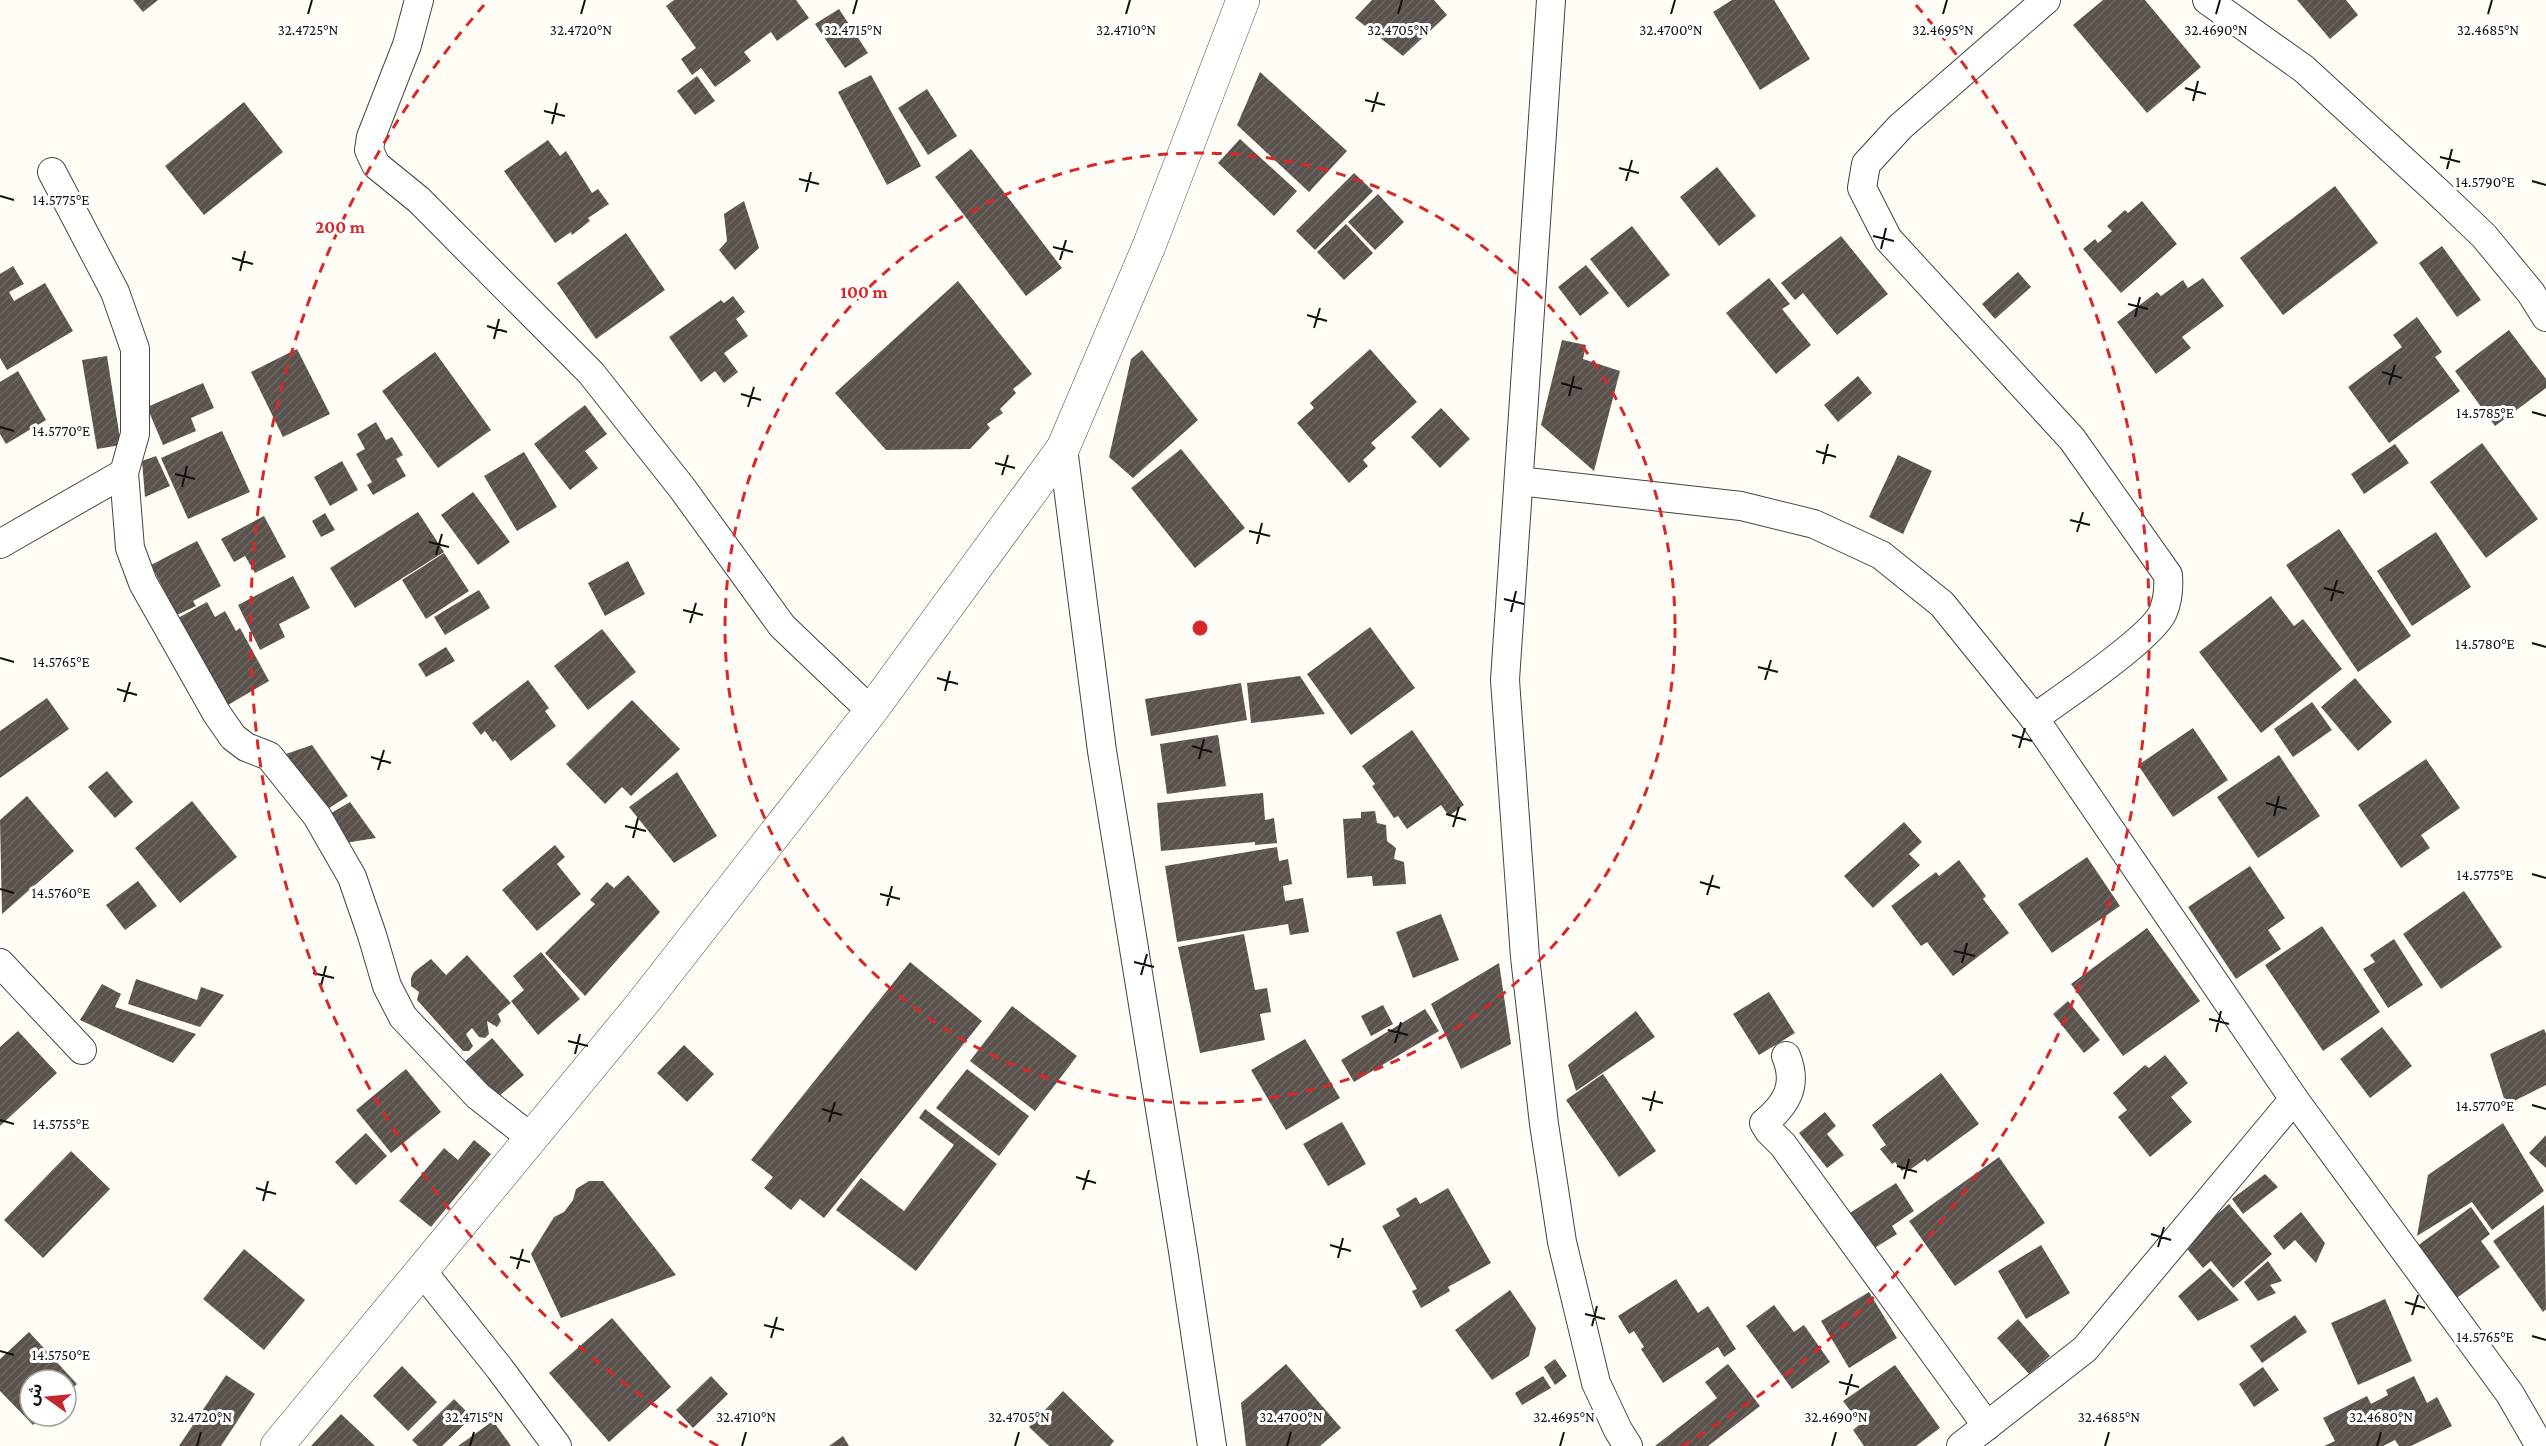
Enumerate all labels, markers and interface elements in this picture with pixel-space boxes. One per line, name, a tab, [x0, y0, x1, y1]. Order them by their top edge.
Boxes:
text: 32.4725°N	[278, 22, 338, 38]
text: 32.4720°N	[550, 22, 612, 38]
text: 32.4715°N	[824, 22, 882, 38]
text: 32.4710°N	[1096, 22, 1156, 38]
text: 32.4705°N	[1367, 22, 1429, 38]
text: 32.4700°N	[1639, 22, 1703, 38]
text: 32.4695°N	[1912, 22, 1974, 38]
text: 32.4690°N	[2184, 22, 2248, 38]
text: 32.4685°N	[2457, 22, 2519, 38]
text: 14.5790°E	[2455, 174, 2515, 190]
text: 14.5775°E	[33, 192, 89, 208]
text: 200 m	[315, 217, 366, 237]
text: 100 m	[840, 282, 888, 302]
text: 14.5785°E	[2456, 405, 2514, 421]
text: 14.5770°E	[32, 423, 90, 439]
centre of rings	[1190, 618, 1210, 638]
text: 14.5780°E	[2455, 636, 2515, 652]
text: 14.5765°E	[32, 654, 90, 670]
text: 14.5775°E	[2457, 867, 2513, 883]
text: 14.5760°E	[31, 885, 91, 901]
text: 14.5770°E	[2456, 1098, 2514, 1114]
text: 14.5755°E	[33, 1116, 89, 1132]
text: 14.5765°E	[2456, 1329, 2514, 1345]
text: 14.5750°E	[32, 1347, 90, 1363]
north arrow	[18, 1368, 78, 1428]
text: ش	[23, 1381, 46, 1407]
text: 32.4720°N	[170, 1409, 232, 1425]
text: 32.4715°N	[445, 1409, 503, 1425]
text: 32.4710°N	[716, 1409, 776, 1425]
text: 32.4705°N	[988, 1409, 1050, 1425]
text: 32.4700°N	[1259, 1409, 1323, 1425]
text: 32.4695°N	[1533, 1409, 1595, 1425]
text: 32.4690°N	[1804, 1409, 1868, 1425]
text: 32.4685°N	[2078, 1409, 2140, 1425]
text: 32.4680°N	[2349, 1409, 2413, 1425]

